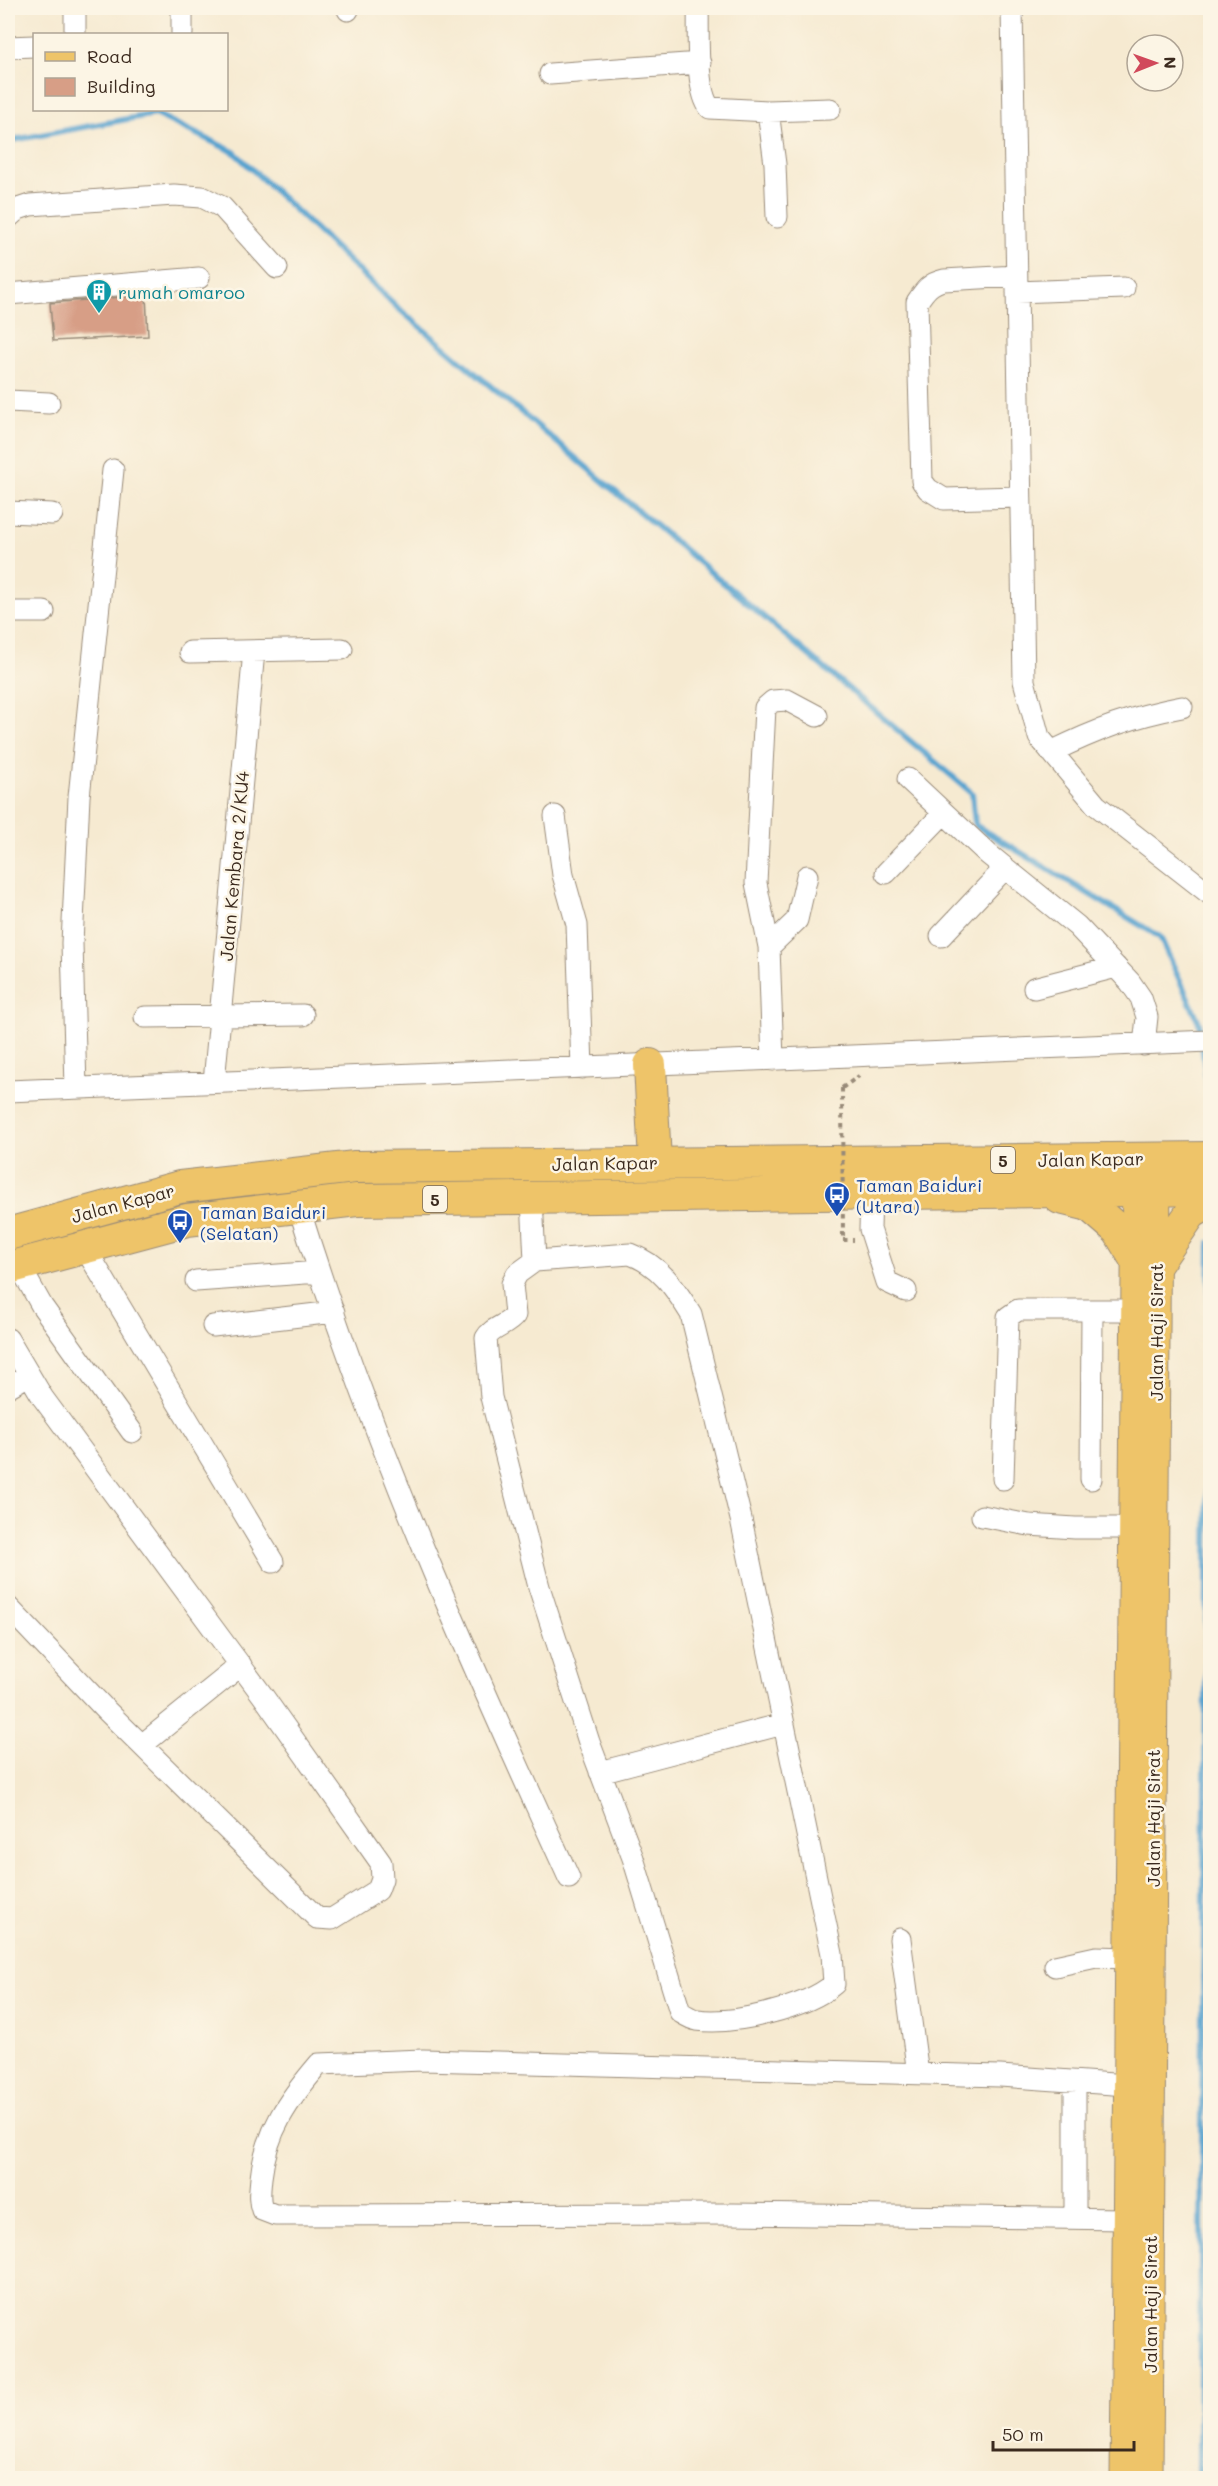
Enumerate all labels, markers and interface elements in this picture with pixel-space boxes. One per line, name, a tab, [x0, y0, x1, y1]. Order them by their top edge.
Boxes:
legend	[33, 33, 228, 111]
north arrow	[1125, 33, 1185, 93]
text: Road	[87, 44, 132, 68]
text: N	[1160, 56, 1181, 69]
text: Building	[87, 74, 155, 98]
building icon: rumah omaroo	[84, 277, 114, 315]
place label: rumah omaroo	[118, 280, 245, 304]
street label: Jalan Kembara 2/KU4	[214, 770, 254, 962]
street label: Jalan Kapar	[1038, 1146, 1144, 1172]
road number: 5	[991, 1147, 1015, 1173]
street label: Jalan Kapar	[552, 1150, 658, 1176]
place label: Taman Baiduri (Utara)	[856, 1173, 982, 1218]
street label: Jalan Kapar	[69, 1178, 177, 1228]
bus stop icon: Taman Baiduri (Utara)	[822, 1180, 852, 1218]
road number: 5	[423, 1186, 447, 1212]
place label: Taman Baiduri (Selatan)	[200, 1200, 326, 1245]
bus stop icon: Taman Baiduri (Selatan)	[165, 1207, 195, 1245]
street label: Jalan Haji Sirat	[1144, 1263, 1168, 1401]
street label: Jalan Haji Sirat	[1141, 1749, 1165, 1887]
street label: Jalan Haji Sirat	[1138, 2235, 1162, 2373]
scale bar	[993, 2414, 1134, 2452]
text: 50 m	[1002, 2422, 1044, 2446]

